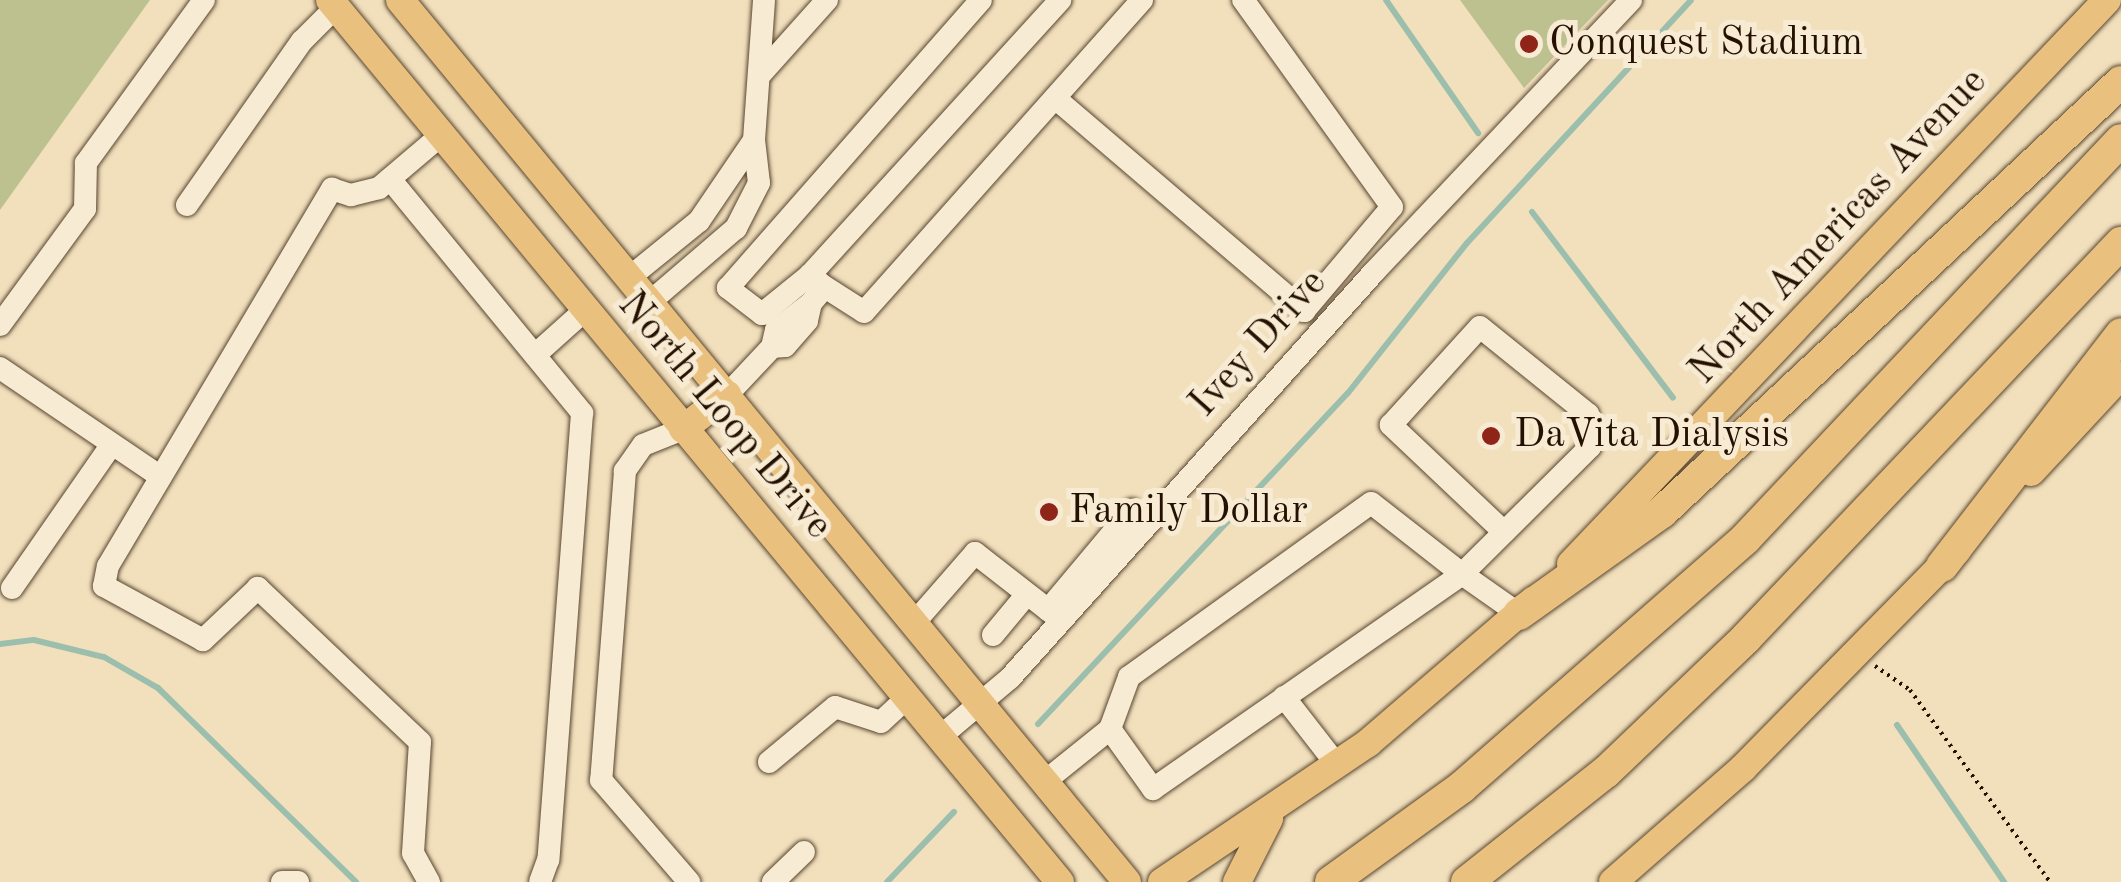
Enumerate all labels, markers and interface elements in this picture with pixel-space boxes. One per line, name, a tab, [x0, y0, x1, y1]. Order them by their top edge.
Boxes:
place label: Conquest Stadium	[1549, 20, 1863, 68]
marker: Conquest Stadium	[1518, 33, 1540, 55]
street label: North Americas Avenue	[1680, 59, 1998, 395]
street label: Ivey Drive	[1180, 260, 1338, 428]
street label: North Loop Drive	[606, 282, 842, 550]
place label: DaVita Dialysis	[1514, 412, 1789, 460]
marker: DaVita Dialysis	[1478, 423, 1504, 449]
place label: Family Dollar	[1069, 488, 1308, 536]
marker: Family Dollar	[1038, 501, 1060, 523]

